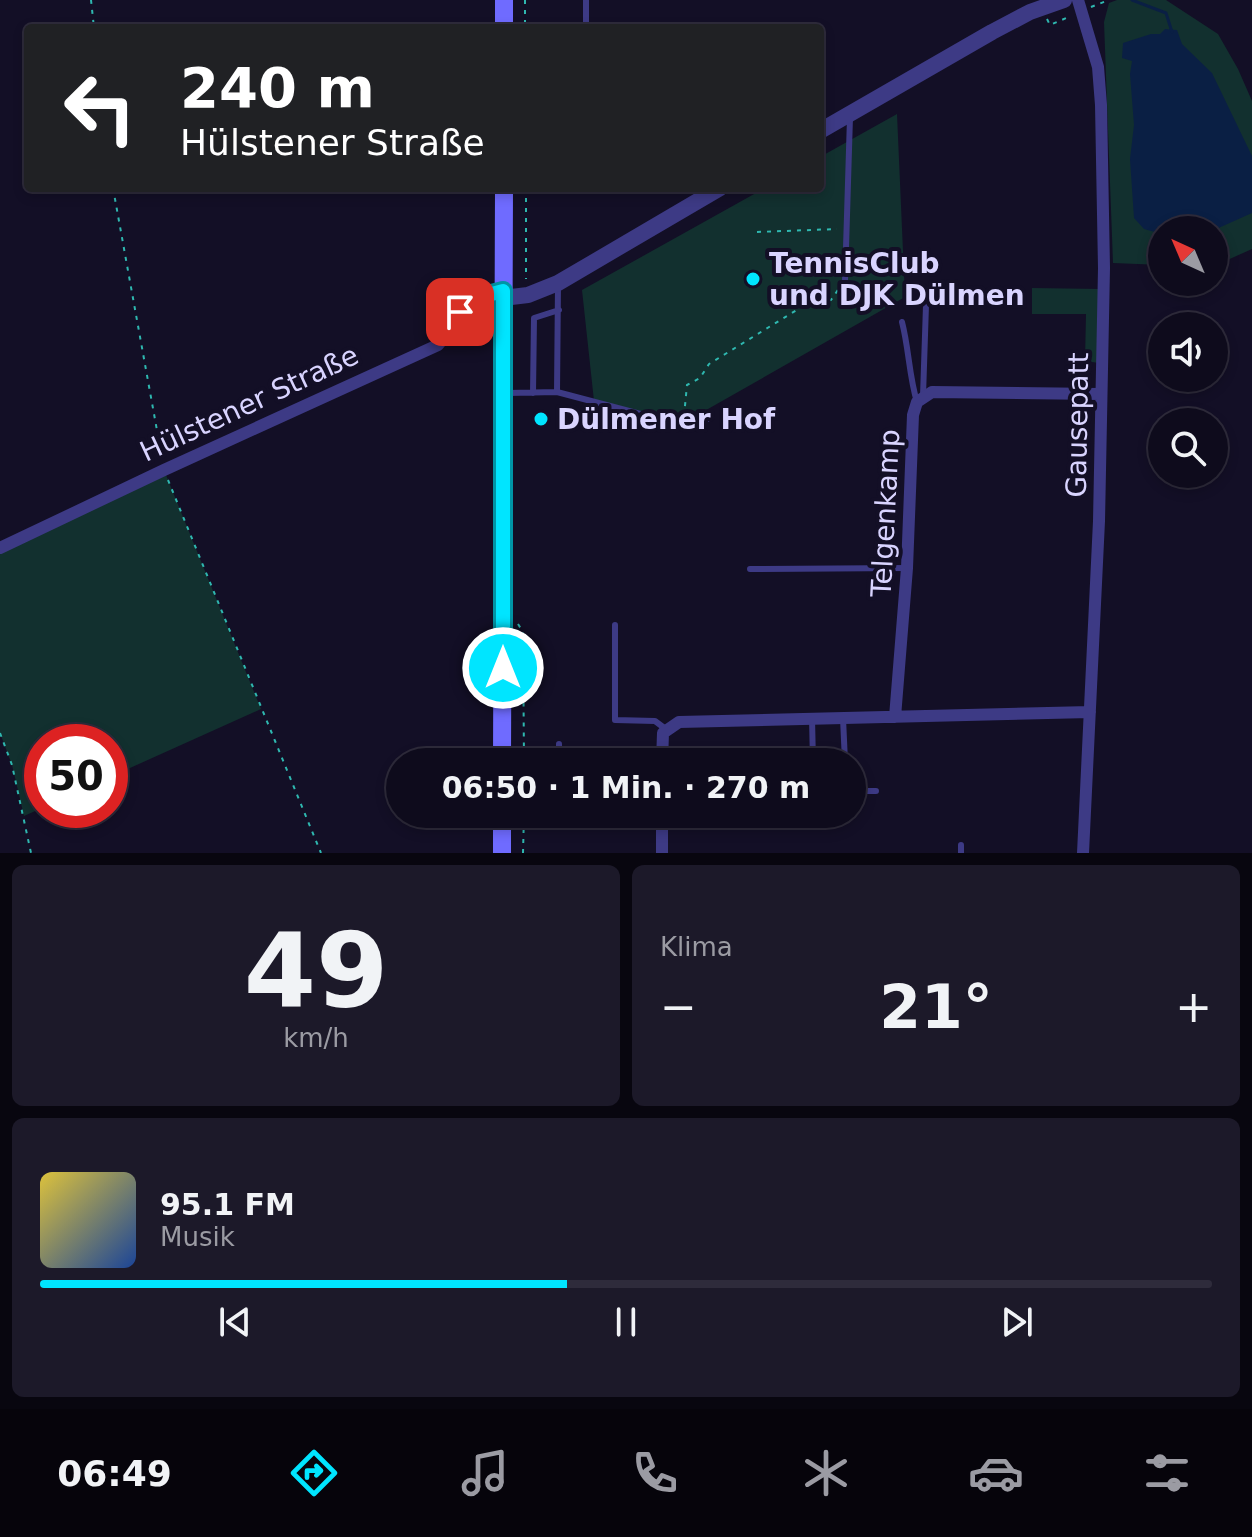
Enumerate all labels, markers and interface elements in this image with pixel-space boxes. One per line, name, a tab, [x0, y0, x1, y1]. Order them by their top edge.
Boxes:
text: 240 m	[180, 55, 375, 120]
icon: left	[48, 56, 152, 160]
text: Hülstener Straße	[180, 122, 485, 163]
north arrow	[1148, 216, 1228, 296]
map controls	[1148, 216, 1228, 488]
place label: TennisClub und DJK Dülmen	[769, 247, 1025, 312]
marker: TennisClub und DJK Dülmen	[744, 270, 762, 288]
pin	[426, 278, 494, 346]
icon: arrive	[438, 290, 482, 334]
button: sound	[1148, 312, 1228, 392]
street label: Hülstener Straße	[135, 338, 364, 468]
street label: Gausepatt	[1060, 352, 1095, 498]
place label: Dülmener Hof	[557, 403, 776, 436]
button: search	[1148, 408, 1228, 488]
marker: Dülmener Hof	[532, 410, 550, 428]
street label: Telgenkamp	[865, 428, 906, 599]
position arrow	[461, 626, 545, 710]
speed limit sign: 50	[24, 724, 128, 828]
text: 06:50 · 1 Min. · 270 m	[442, 770, 810, 805]
text: 49	[244, 910, 388, 1032]
text: Klima	[660, 932, 733, 962]
text: 21°	[879, 972, 993, 1042]
text: −	[660, 981, 697, 1032]
text: +	[1175, 981, 1212, 1032]
text: km/h	[283, 1023, 349, 1053]
text: 95.1 FM	[160, 1187, 295, 1222]
text: Musik	[160, 1222, 235, 1252]
icon: previous	[213, 1300, 257, 1344]
icon: pause	[604, 1300, 648, 1344]
icon: next	[995, 1300, 1039, 1344]
icon: directions	[286, 1445, 342, 1501]
icon: music	[457, 1445, 513, 1501]
icon: phone	[627, 1445, 683, 1501]
icon: climate	[798, 1445, 854, 1501]
icon: car	[968, 1445, 1024, 1501]
icon: filters	[1139, 1445, 1195, 1501]
text: 06:49	[57, 1453, 172, 1494]

